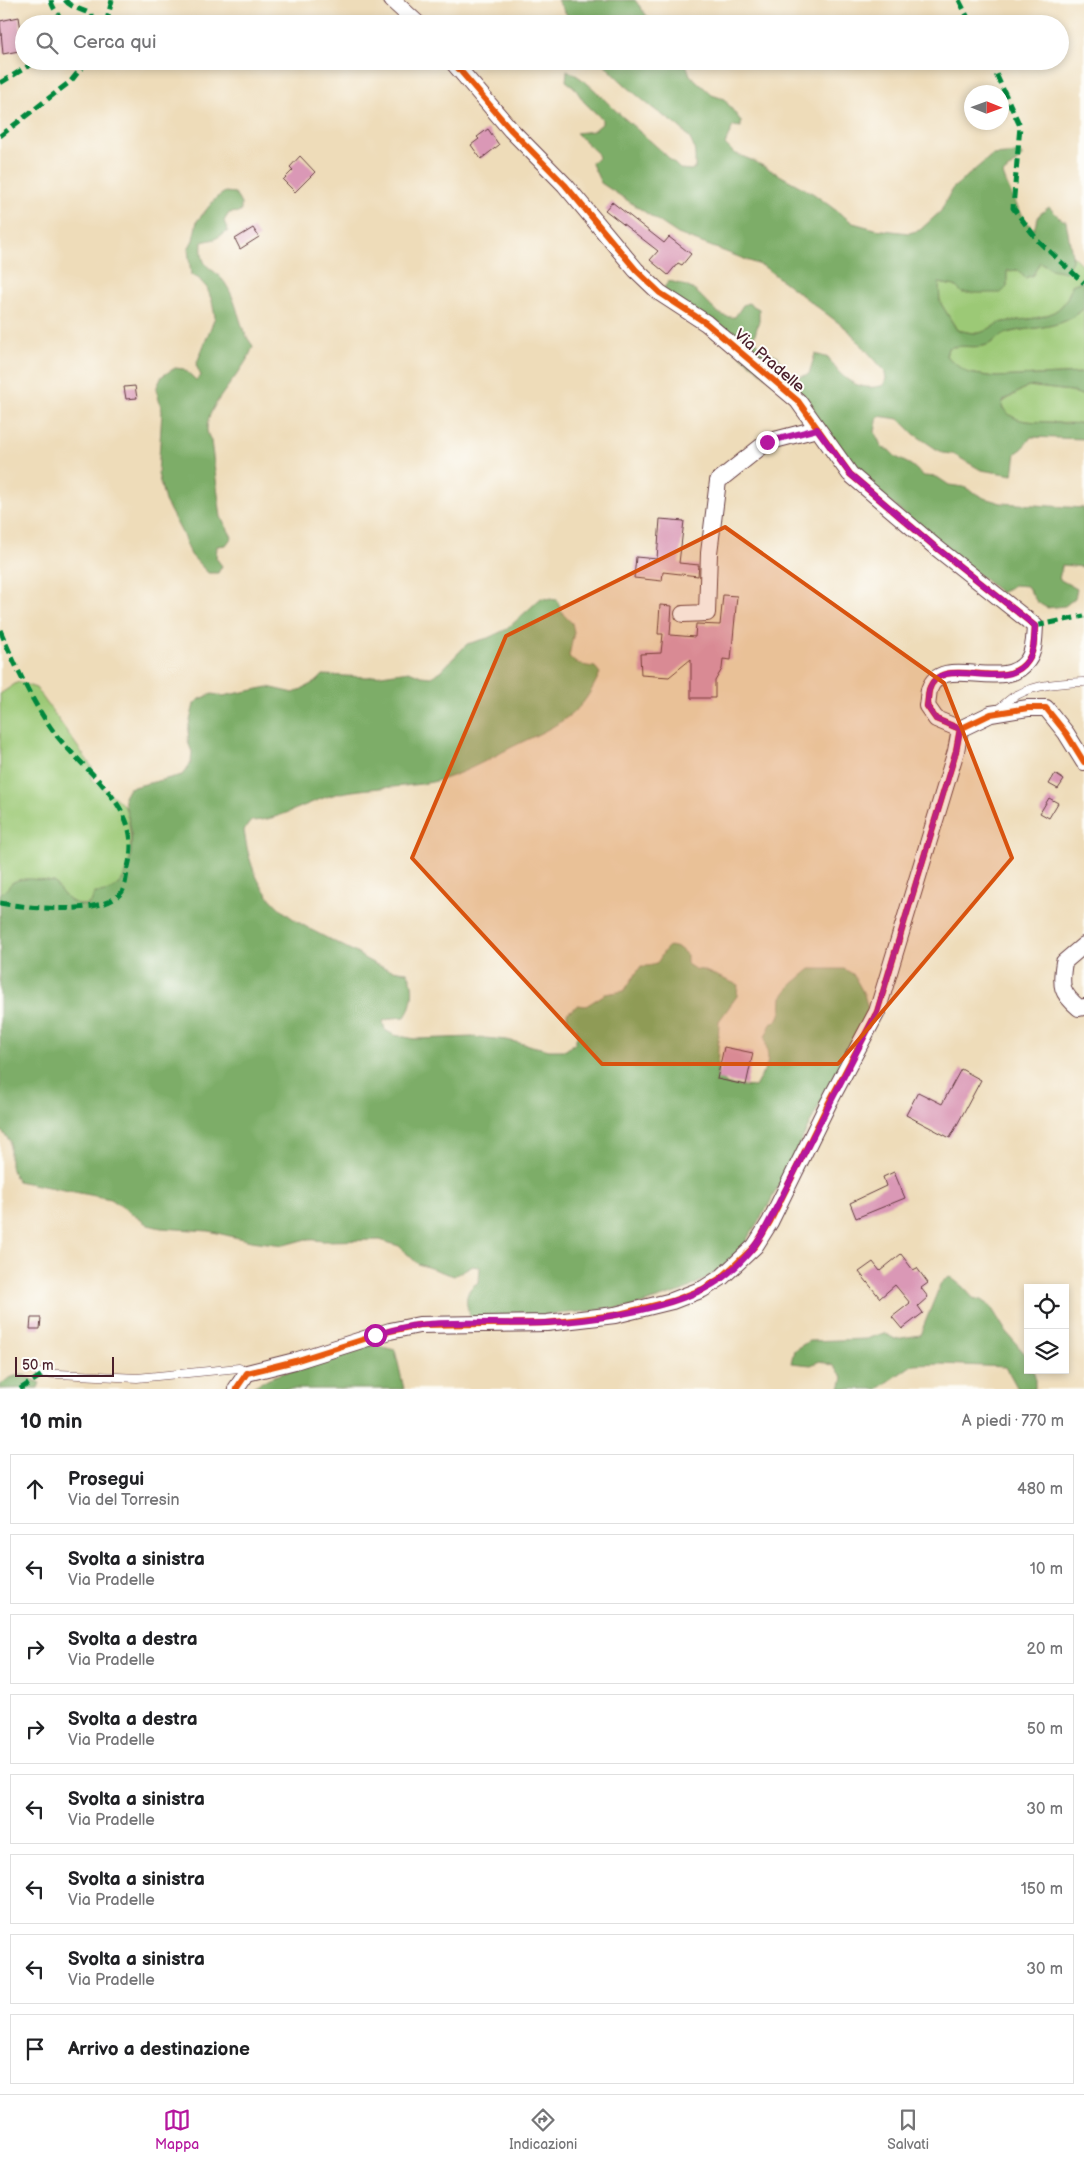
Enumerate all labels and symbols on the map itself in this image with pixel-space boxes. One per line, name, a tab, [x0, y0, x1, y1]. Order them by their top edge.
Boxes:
north arrow	[964, 85, 1009, 130]
street label: Via Pradelle	[730, 326, 808, 397]
route end	[756, 431, 779, 454]
route start	[364, 1324, 387, 1347]
scale bar	[15, 1354, 114, 1377]

